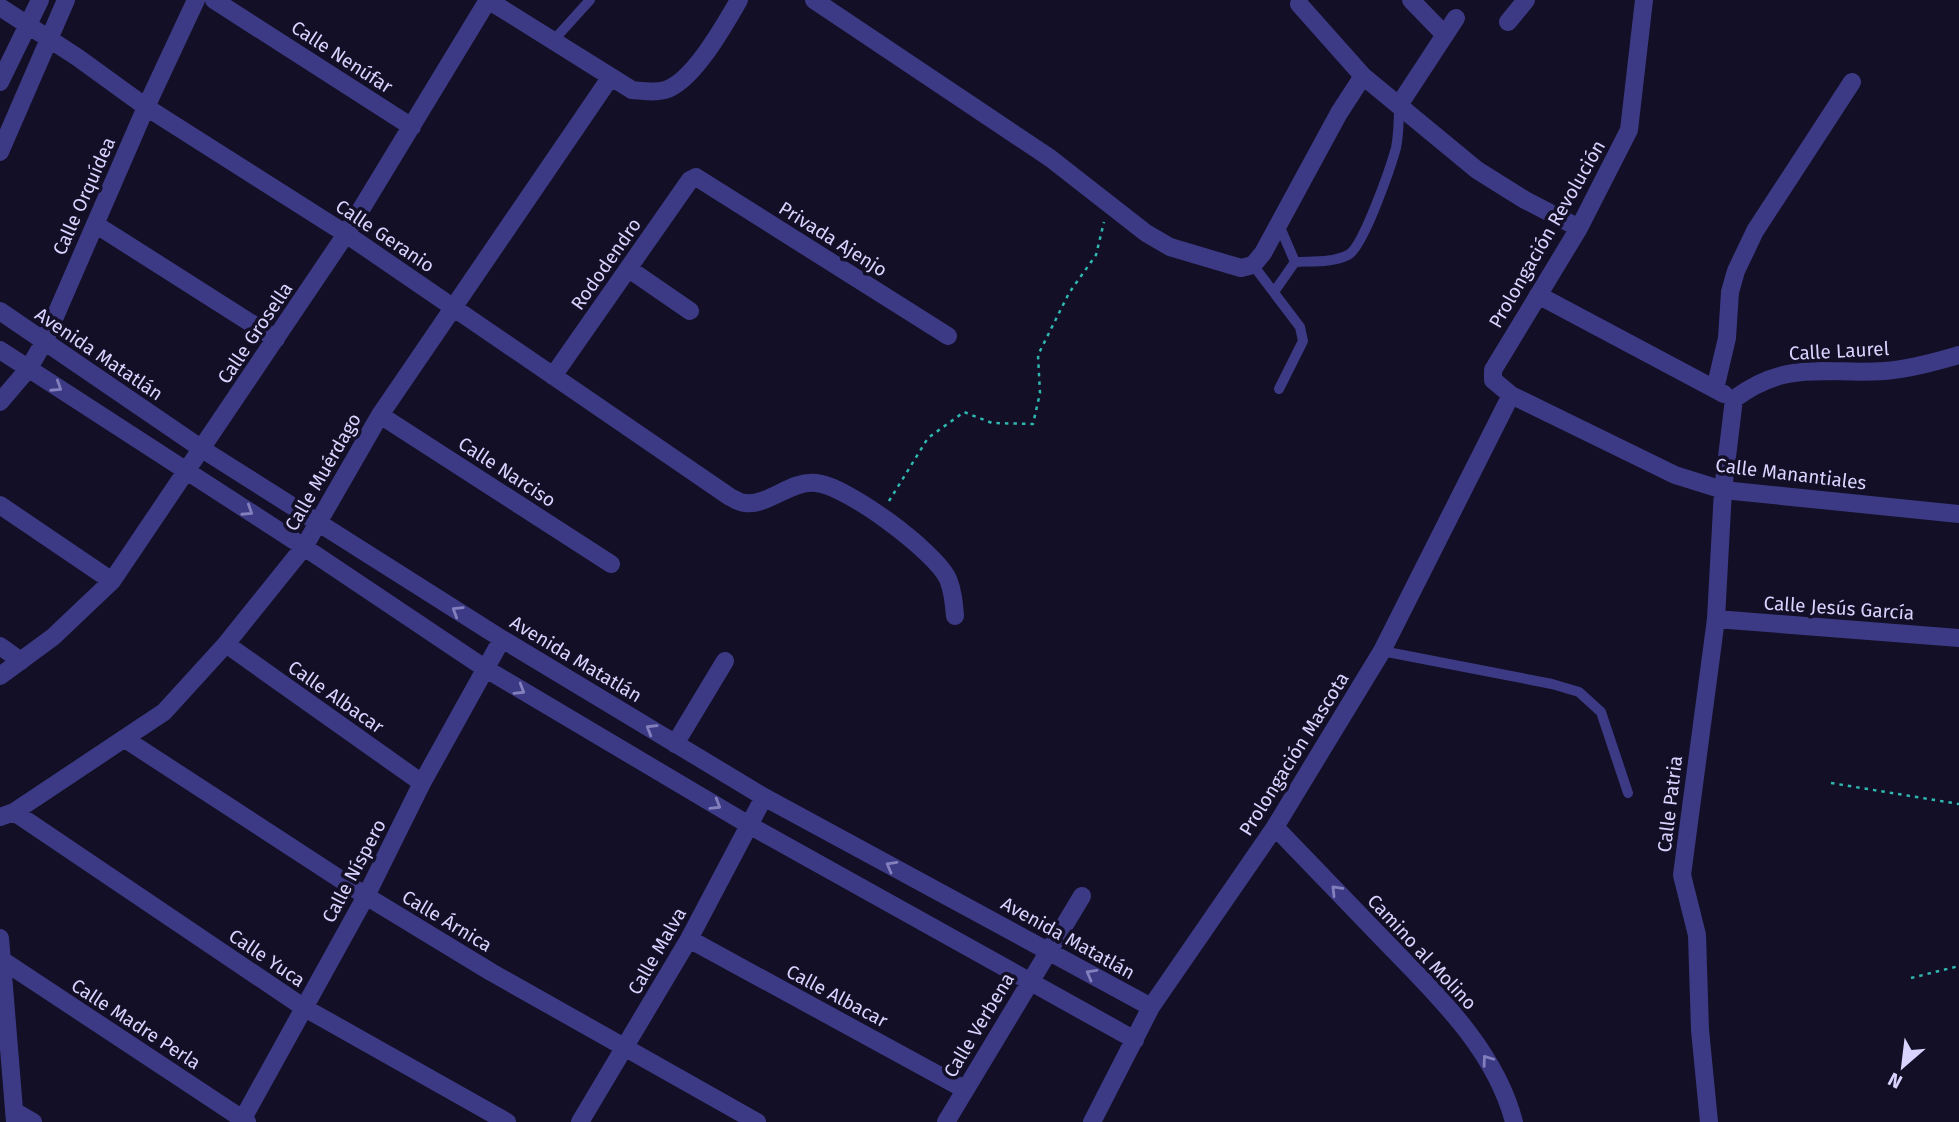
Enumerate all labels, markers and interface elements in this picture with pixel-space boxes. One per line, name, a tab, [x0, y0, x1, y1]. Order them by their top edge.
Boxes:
street label: Calle Nenúfar	[287, 16, 398, 99]
street label: Calle Orquídea	[48, 133, 120, 259]
street label: Prolongación Revolución	[1484, 136, 1610, 332]
street label: Calle Geranio	[331, 195, 439, 277]
street label: Privada Ajenjo	[775, 197, 891, 281]
street label: Rododendro	[566, 214, 646, 314]
street label: Calle Grosella	[213, 278, 297, 388]
street label: Avenida Matatlán	[31, 303, 167, 405]
street label: Calle Laurel	[1788, 337, 1890, 365]
one-way arrow	[50, 378, 63, 391]
street label: Calle Muérdago	[280, 409, 366, 535]
street label: Calle Narciso	[454, 432, 560, 512]
street label: Calle Manantiales	[1714, 453, 1868, 495]
one-way arrow	[240, 503, 253, 516]
street label: Calle Jesús García	[1763, 591, 1915, 625]
one-way arrow	[451, 606, 464, 619]
street label: Avenida Matatlán	[506, 611, 646, 707]
street label: Calle Albacar	[284, 656, 389, 739]
street label: Prolongación Mascota	[1234, 668, 1354, 840]
one-way arrow	[512, 681, 525, 694]
one-way arrow	[646, 724, 659, 737]
street label: Calle Patria	[1653, 754, 1687, 854]
one-way arrow	[709, 797, 721, 810]
street label: Calle Níspero	[317, 815, 391, 927]
one-way arrow	[886, 861, 899, 874]
street label: Calle Árnica	[398, 885, 496, 957]
one-way arrow	[1331, 885, 1344, 898]
street label: Camino al Molino	[1363, 889, 1481, 1015]
street label: Avenida Matatlán	[997, 892, 1139, 984]
street label: Calle Malva	[623, 903, 691, 999]
street label: Calle Yuca	[225, 924, 309, 992]
street label: Calle Albacar	[782, 960, 892, 1033]
street label: Calle Verbena	[939, 969, 1019, 1081]
one-way arrow	[1086, 969, 1098, 983]
street label: Calle Madre Perla	[67, 974, 205, 1074]
north arrow	[1868, 1031, 1938, 1101]
one-way arrow	[1483, 1055, 1495, 1068]
text: N	[1884, 1067, 1906, 1094]

